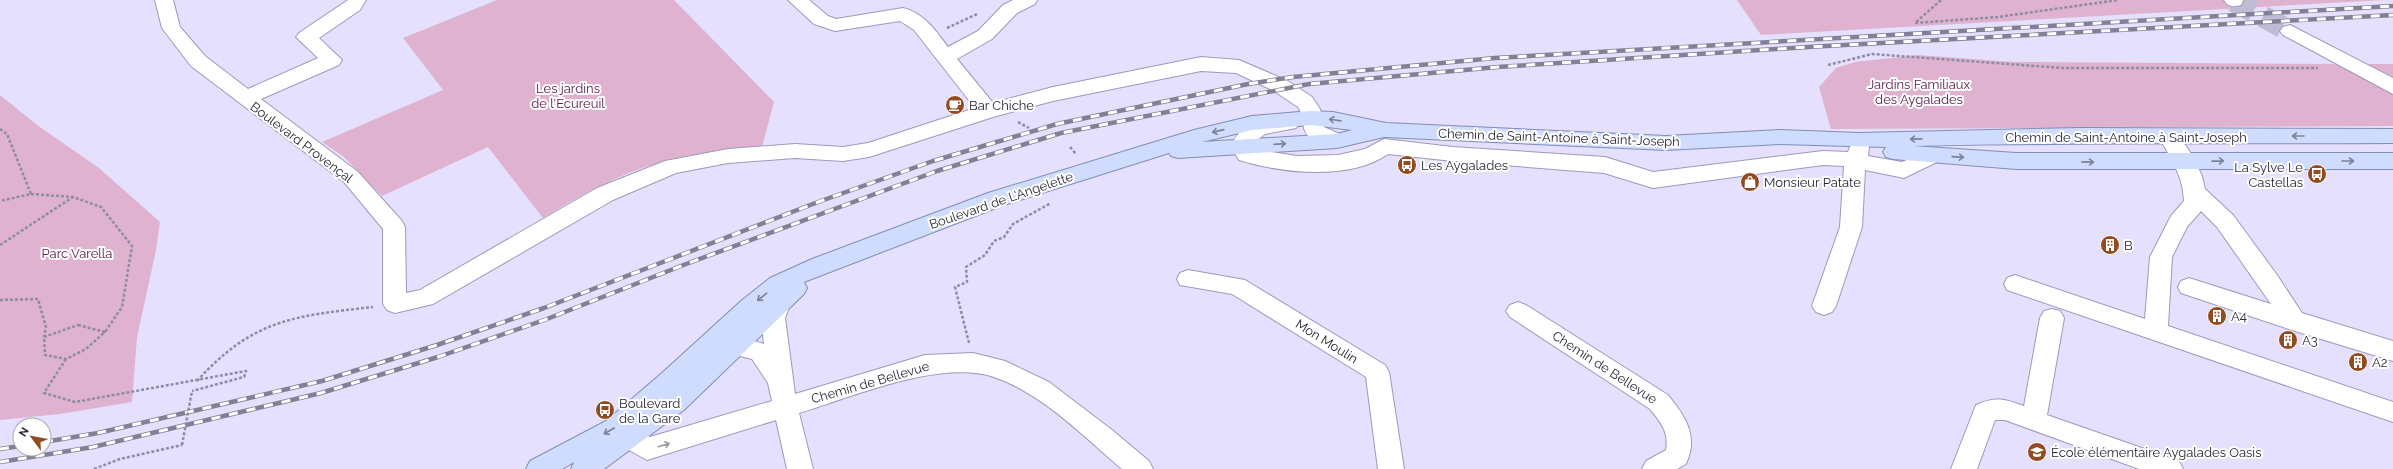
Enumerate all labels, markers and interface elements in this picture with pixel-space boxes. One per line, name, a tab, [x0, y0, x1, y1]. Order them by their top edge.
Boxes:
park label: Jardins Familiaux des Aygalades	[1868, 77, 1970, 107]
park label: Les jardins de l'Ecureuil	[531, 81, 605, 111]
cafe icon: Bar Chiche	[944, 94, 966, 116]
place label: Bar Chiche	[969, 98, 1034, 113]
street label: Boulevard Provençal	[248, 99, 356, 186]
one-way arrow	[1329, 116, 1342, 124]
street label: Chemin de Saint-Antoine à Saint-Joseph	[1438, 126, 1680, 149]
one-way arrow	[1211, 128, 1224, 136]
street label: Chemin de Saint-Antoine à Saint-Joseph	[2005, 130, 2247, 145]
one-way arrow	[2292, 133, 2305, 140]
one-way arrow	[1910, 135, 1923, 143]
one-way arrow	[1273, 141, 1286, 148]
one-way arrow	[1951, 153, 1964, 160]
bus stop icon: Les Aygalades	[1396, 154, 1418, 176]
one-way arrow	[2211, 157, 2224, 165]
one-way arrow	[2341, 157, 2354, 165]
place label: Les Aygalades	[1421, 158, 1508, 173]
one-way arrow	[2081, 158, 2094, 166]
place label: La Sylve Le Castellas	[2234, 160, 2303, 190]
bus stop icon: La Sylve Le Castellas	[2306, 163, 2328, 185]
street label: Boulevard de L'Angelette	[927, 169, 1075, 232]
shop icon: Monsieur Patate	[1739, 171, 1761, 193]
place label: Monsieur Patate	[1764, 175, 1861, 190]
building icon: B	[2099, 234, 2121, 256]
place label: B	[2124, 238, 2133, 253]
park label: Parc Varella	[42, 246, 112, 261]
one-way arrow	[756, 293, 767, 301]
building icon: A4	[2206, 305, 2228, 327]
place label: A4	[2231, 309, 2247, 324]
street label: Mon Moulin	[1293, 316, 1361, 366]
street label: Chemin de Bellevue	[1550, 328, 1660, 407]
building icon: A3	[2277, 329, 2299, 351]
place label: A3	[2302, 333, 2318, 348]
building icon: A2	[2347, 351, 2369, 373]
place label: A2	[2372, 355, 2388, 370]
street label: Chemin de Bellevue	[809, 358, 931, 406]
place label: Boulevard de la Gare	[619, 396, 681, 426]
bus stop icon: Boulevard de la Gare	[594, 399, 616, 421]
north arrow	[12, 417, 52, 457]
text: N	[16, 425, 32, 439]
one-way arrow	[603, 428, 615, 436]
one-way arrow	[657, 441, 670, 448]
school or university icon: École élémentaire Aygalades Oasis	[2026, 441, 2048, 463]
place label: École élémentaire Aygalades Oasis	[2051, 445, 2261, 460]

